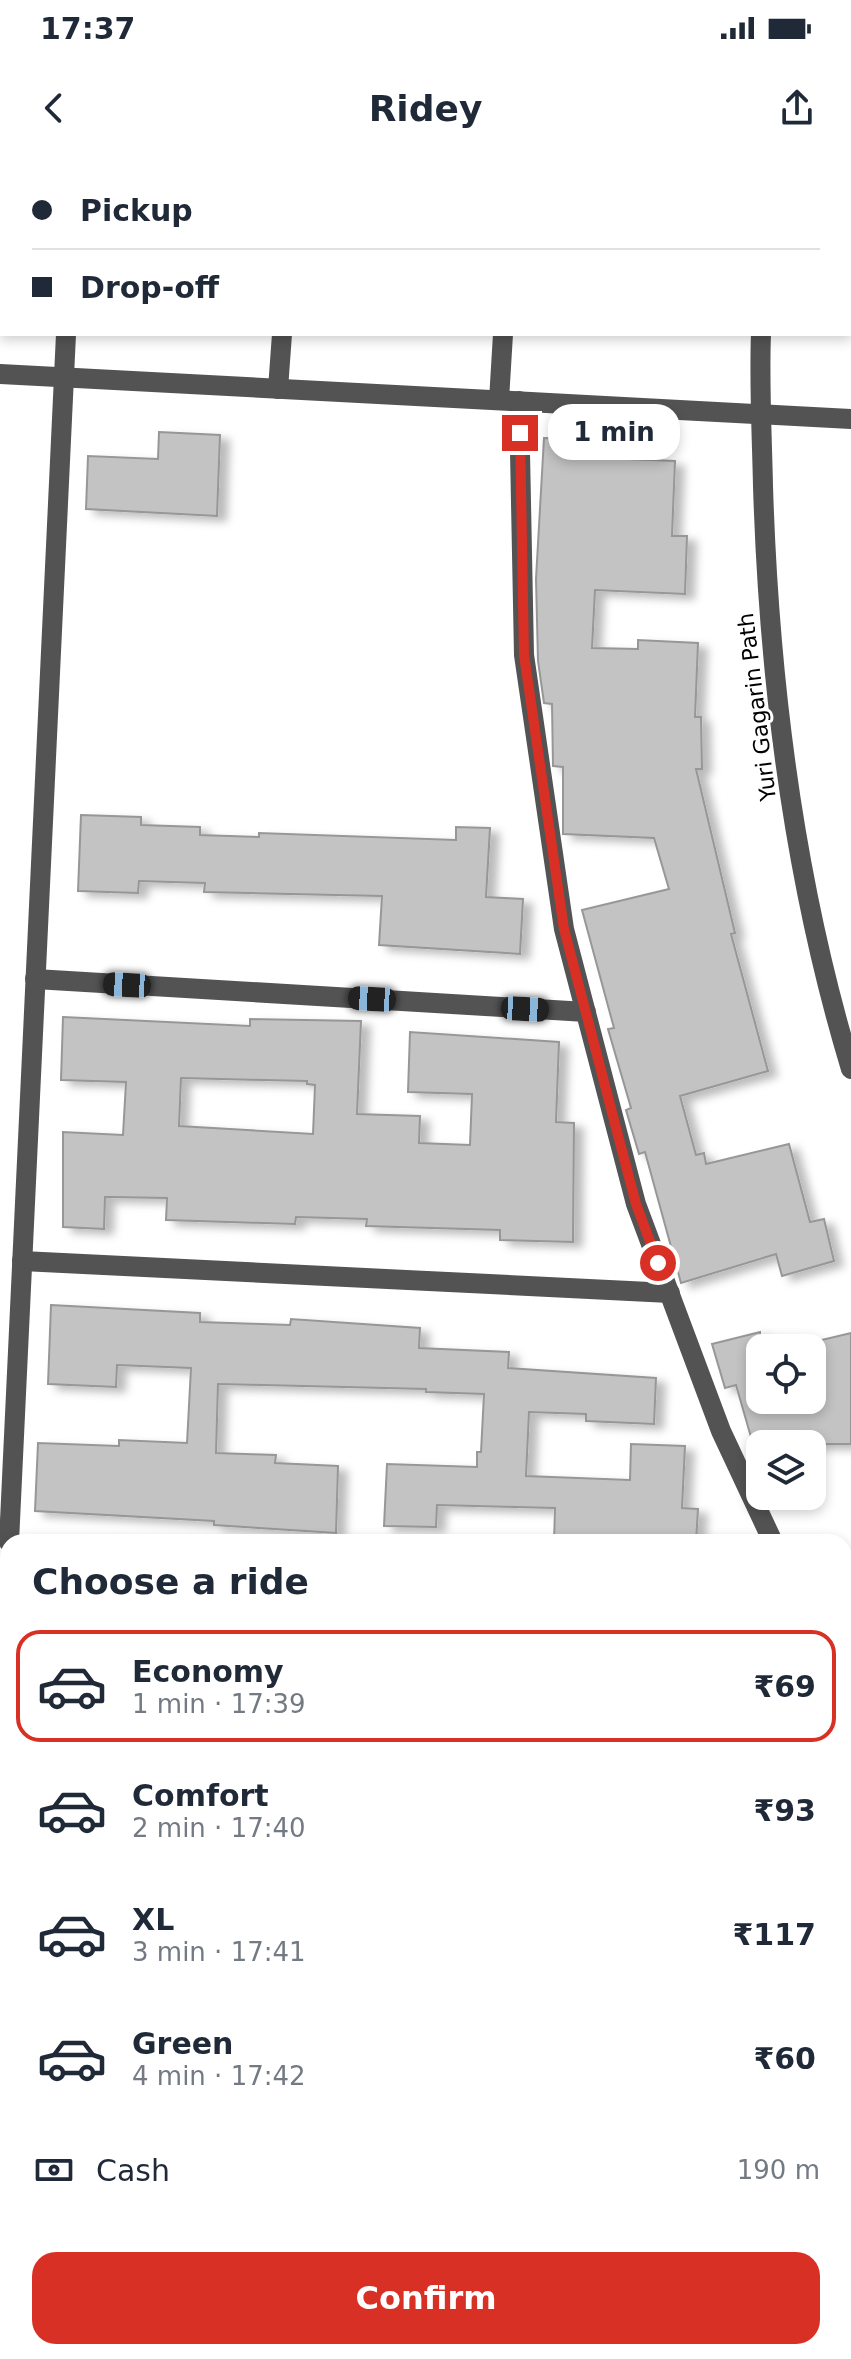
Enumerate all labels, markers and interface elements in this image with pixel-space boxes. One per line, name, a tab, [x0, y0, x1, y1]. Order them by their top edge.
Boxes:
text: 17:37	[40, 11, 136, 46]
icon: back	[32, 86, 76, 130]
icon: share	[775, 86, 819, 130]
text: Ridey	[369, 88, 482, 129]
text: Pickup	[80, 193, 193, 228]
text: Drop-off	[80, 270, 219, 305]
callout: 1 min	[548, 405, 680, 461]
route end	[502, 415, 538, 451]
text: 1 min	[573, 417, 655, 447]
street label: Yuri Gagarin Path	[733, 611, 781, 804]
car	[102, 972, 152, 998]
car	[347, 986, 397, 1012]
car	[500, 996, 550, 1022]
route start	[640, 1245, 676, 1281]
map controls	[746, 1334, 826, 1510]
button: locate	[746, 1334, 826, 1414]
button: layers	[746, 1430, 826, 1510]
text: Choose a ride	[32, 1561, 309, 1602]
icon: car	[36, 1650, 108, 1722]
text: Economy	[132, 1654, 284, 1689]
text: ₹69	[753, 1669, 816, 1704]
text: 1 min · 17:39	[132, 1689, 306, 1719]
icon: car	[36, 1774, 108, 1846]
text: Comfort	[132, 1778, 269, 1813]
text: ₹93	[753, 1793, 816, 1828]
text: 2 min · 17:40	[132, 1813, 306, 1843]
icon: car	[36, 1898, 108, 1970]
text: XL	[132, 1902, 174, 1937]
text: ₹117	[733, 1917, 816, 1952]
text: 3 min · 17:41	[132, 1937, 306, 1967]
icon: car	[36, 2022, 108, 2094]
text: Green	[132, 2026, 233, 2061]
text: ₹60	[753, 2041, 816, 2076]
text: 4 min · 17:42	[132, 2061, 306, 2091]
icon: cash	[32, 2148, 76, 2192]
text: Cash	[96, 2153, 170, 2188]
text: 190 m	[737, 2155, 820, 2185]
button: Confirm	[32, 2252, 820, 2344]

